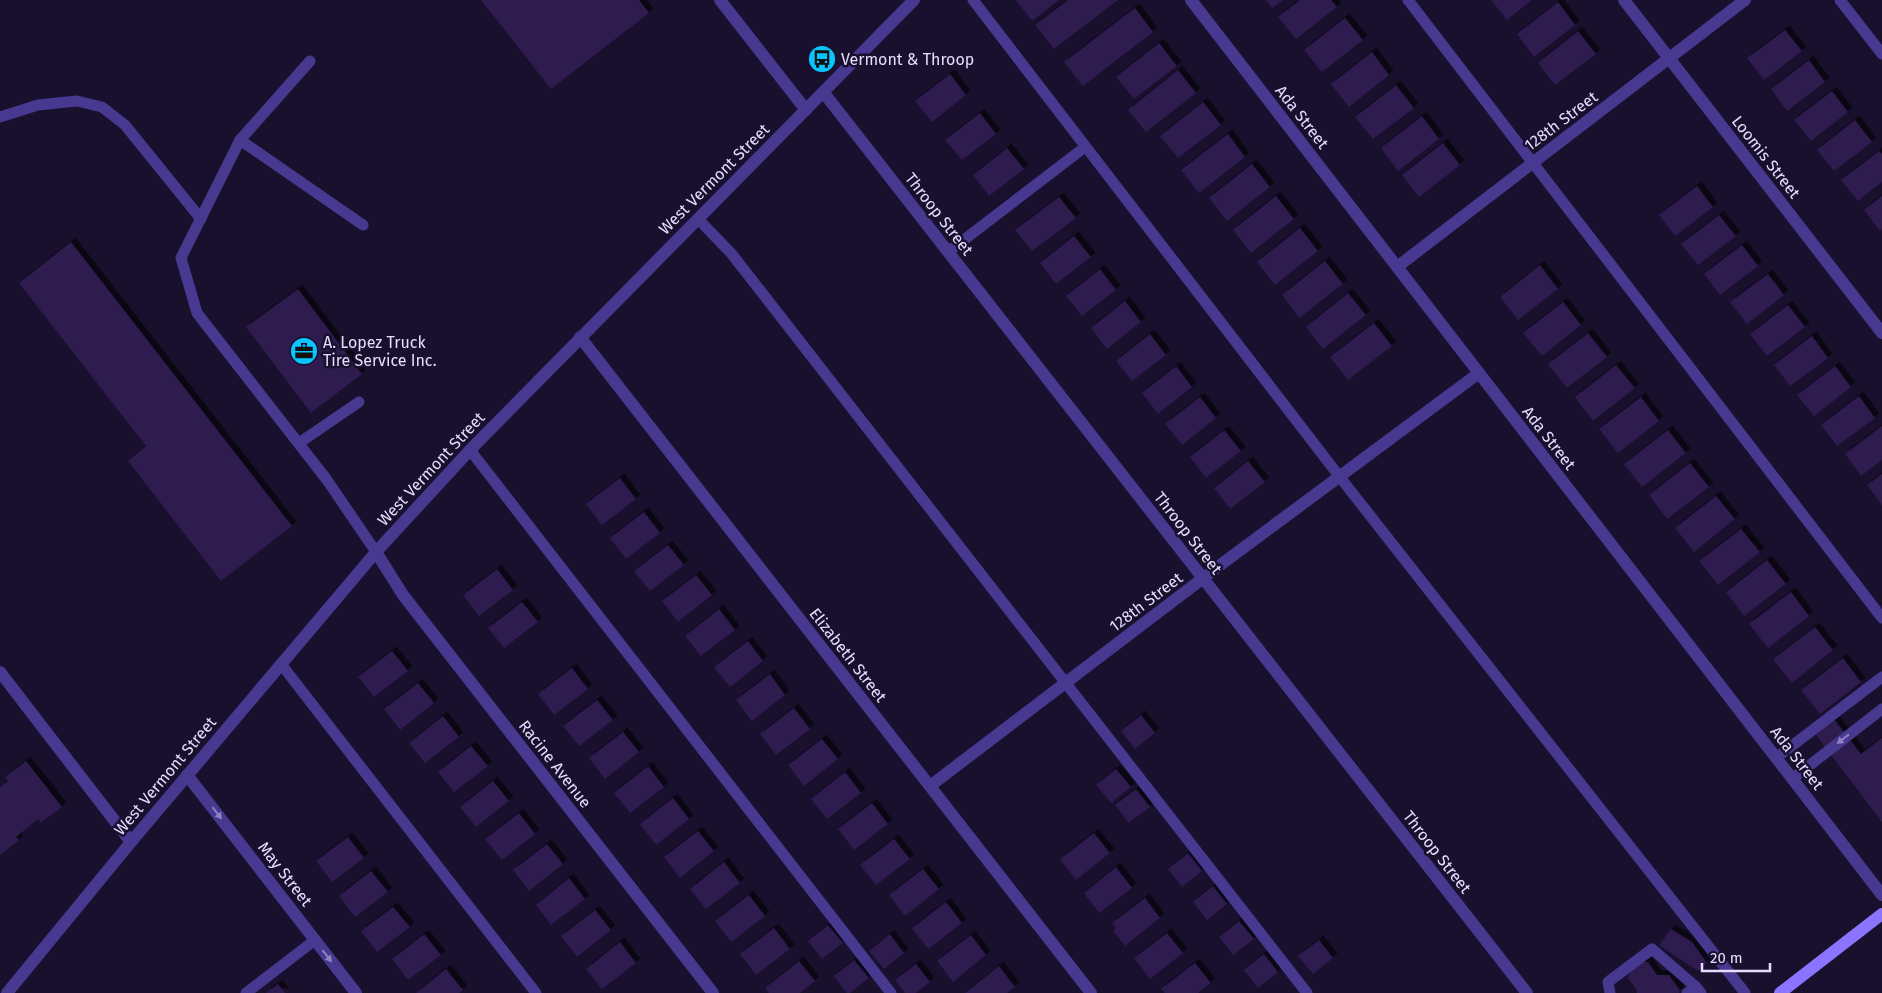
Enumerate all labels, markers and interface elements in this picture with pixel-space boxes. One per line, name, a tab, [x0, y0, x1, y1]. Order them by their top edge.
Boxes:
bus stop icon: Vermont & Throop	[807, 44, 837, 74]
place label: Vermont & Throop	[841, 50, 974, 69]
street label: Ada Street	[1271, 82, 1333, 153]
street label: 128th Street	[1521, 87, 1601, 155]
street label: Loomis Street	[1728, 112, 1804, 202]
street label: West Vermont Street	[655, 120, 773, 238]
street label: Throop Street	[901, 169, 977, 259]
place label: A. Lopez Truck Tire Service Inc.	[323, 333, 437, 370]
office icon: A. Lopez Truck Tire Service Inc.	[289, 336, 319, 366]
street label: Ada Street	[1518, 403, 1580, 474]
street label: West Vermont Street	[373, 408, 489, 530]
street label: Throop Street	[1150, 488, 1226, 578]
street label: 128th Street	[1106, 568, 1186, 636]
street label: Elizabeth Street	[805, 604, 891, 706]
street label: West Vermont Street	[110, 713, 220, 839]
street label: Racine Avenue	[515, 716, 595, 812]
street label: Ada Street	[1766, 723, 1828, 794]
one-way arrow	[1837, 734, 1850, 745]
one-way arrow	[212, 806, 223, 819]
street label: Throop Street	[1399, 807, 1475, 897]
street label: May Street	[254, 838, 316, 910]
scale bar	[1702, 940, 1770, 972]
one-way arrow	[322, 949, 333, 962]
text: 20 m	[1710, 949, 1743, 967]

